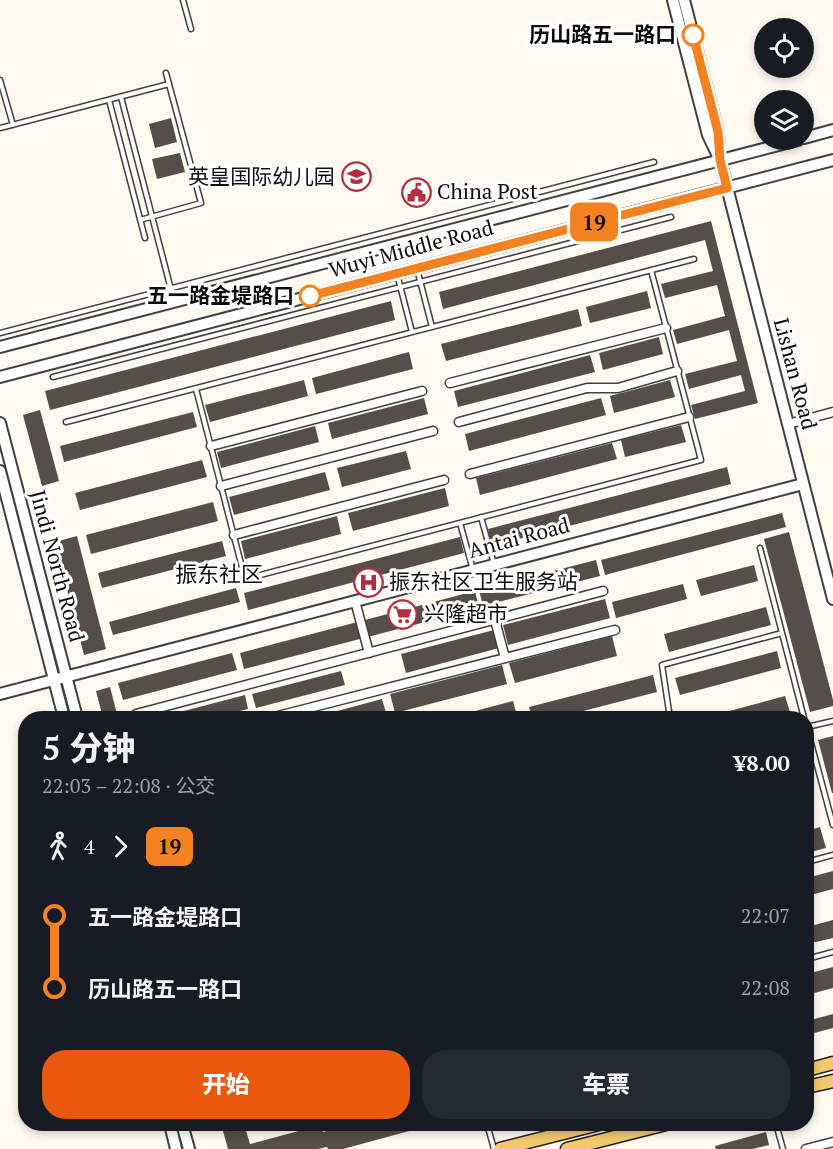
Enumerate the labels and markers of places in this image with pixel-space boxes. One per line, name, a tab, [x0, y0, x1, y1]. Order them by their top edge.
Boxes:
place label: 历山路五一路口	[529, 20, 676, 48]
marker: 历山路五一路口	[682, 24, 704, 46]
school or university icon: 英皇国际幼儿园	[340, 161, 372, 193]
place label: 英皇国际幼儿园	[188, 162, 335, 190]
public building icon: China Post	[400, 176, 432, 208]
place label: China Post	[437, 177, 538, 205]
place label: 五一路金堤路口	[147, 281, 294, 309]
marker: 五一路金堤路口	[299, 285, 321, 307]
hospital icon: 振东社区卫生服务站	[352, 566, 384, 598]
place label: 振东社区卫生服务站	[389, 567, 578, 595]
supermarket icon: 兴隆超市	[387, 598, 419, 630]
place label: 兴隆超市	[424, 599, 508, 627]

